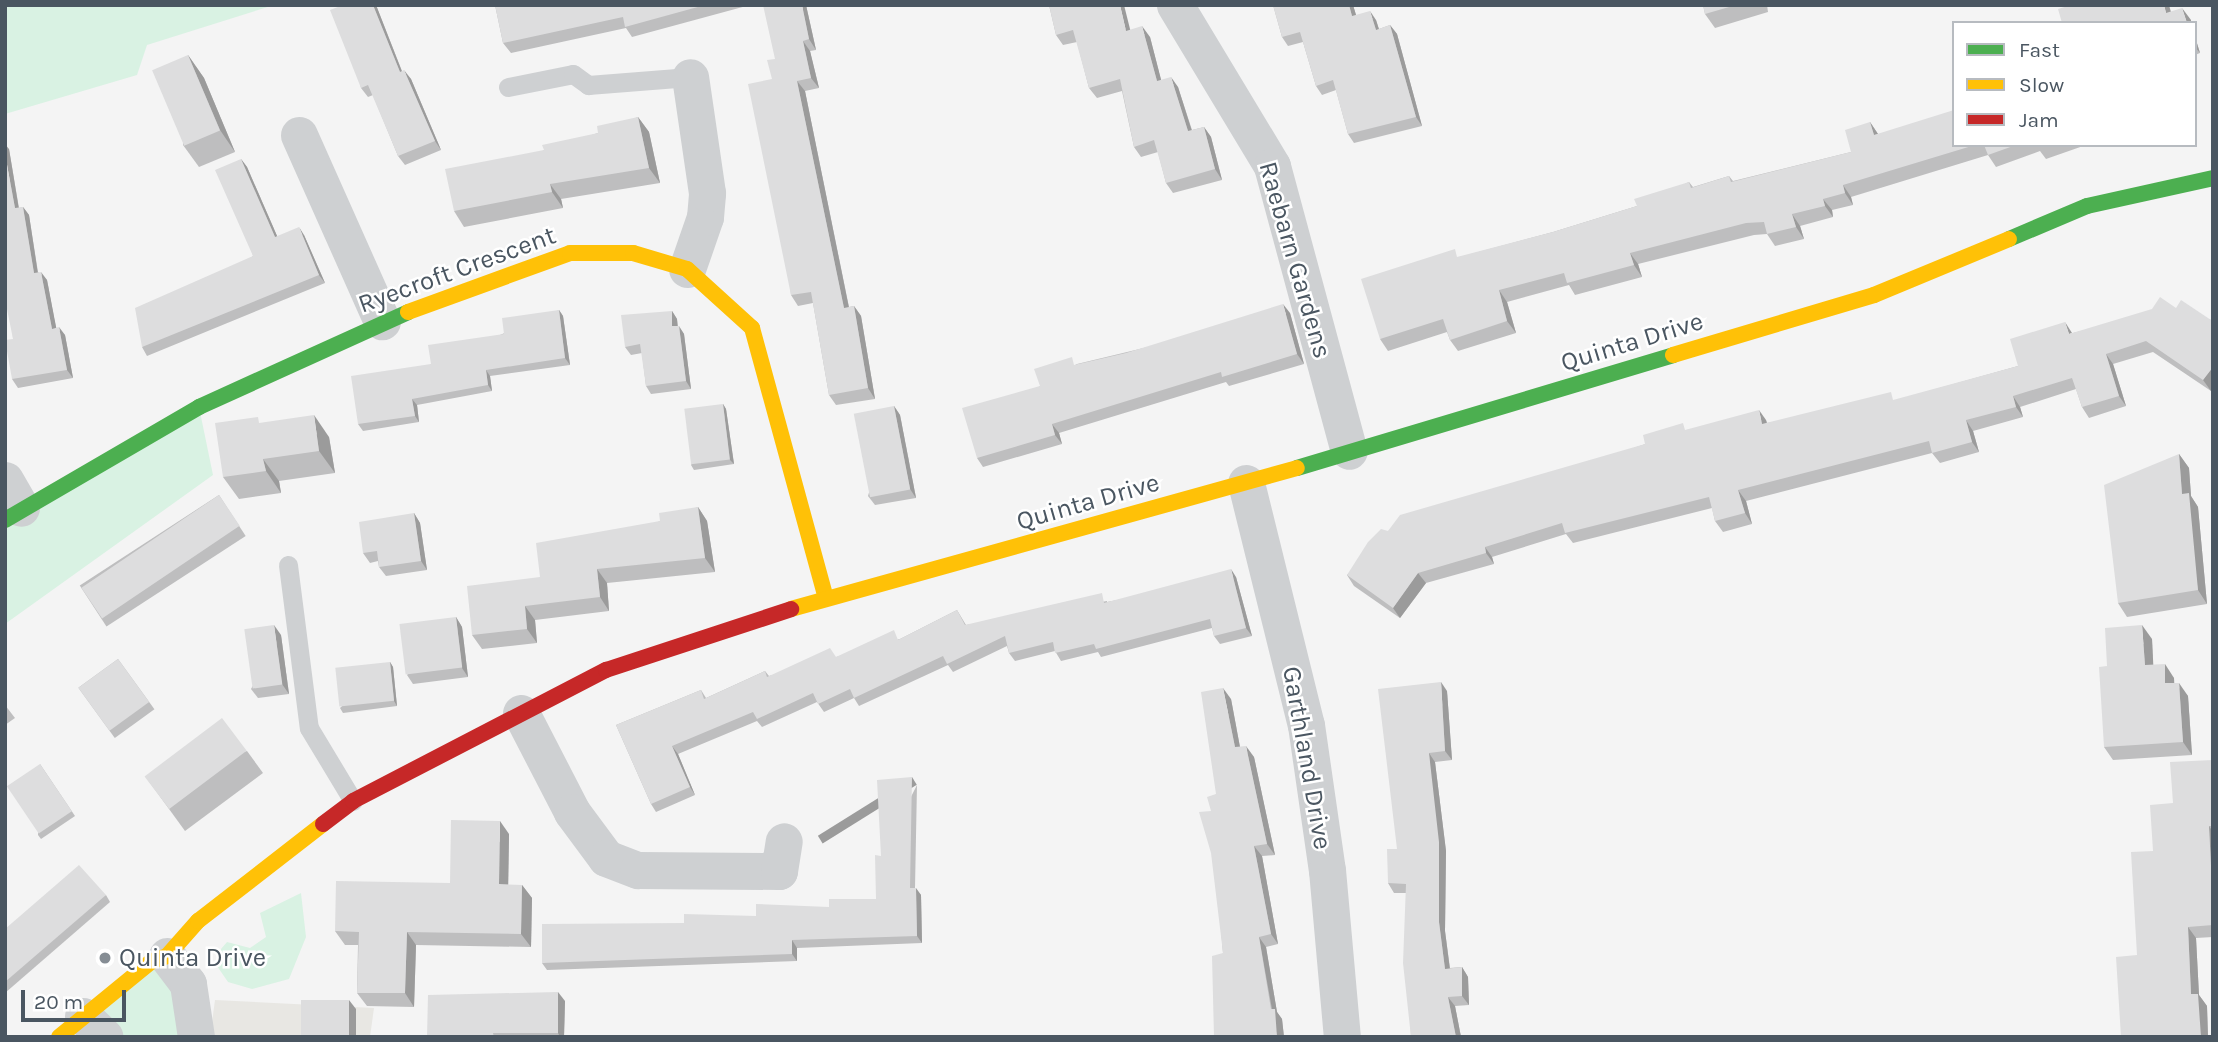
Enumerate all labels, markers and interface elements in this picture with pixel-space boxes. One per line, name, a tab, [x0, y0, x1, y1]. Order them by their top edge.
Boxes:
legend	[1952, 21, 2197, 147]
text: Fast	[2019, 38, 2060, 62]
text: Slow	[2019, 73, 2064, 97]
text: Jam	[2019, 108, 2059, 132]
street label: Raebarn Gardens	[1252, 158, 1338, 362]
street label: Ryecroft Crescent	[354, 220, 560, 320]
street label: Quinta Drive	[1557, 306, 1707, 378]
street label: Quinta Drive	[1013, 467, 1163, 537]
street label: Garthland Drive	[1276, 664, 1338, 852]
place label: Quinta Drive	[119, 942, 266, 974]
marker: Quinta Drive	[97, 950, 113, 966]
scale bar	[24, 976, 130, 1020]
text: 20 m	[34, 990, 83, 1014]

